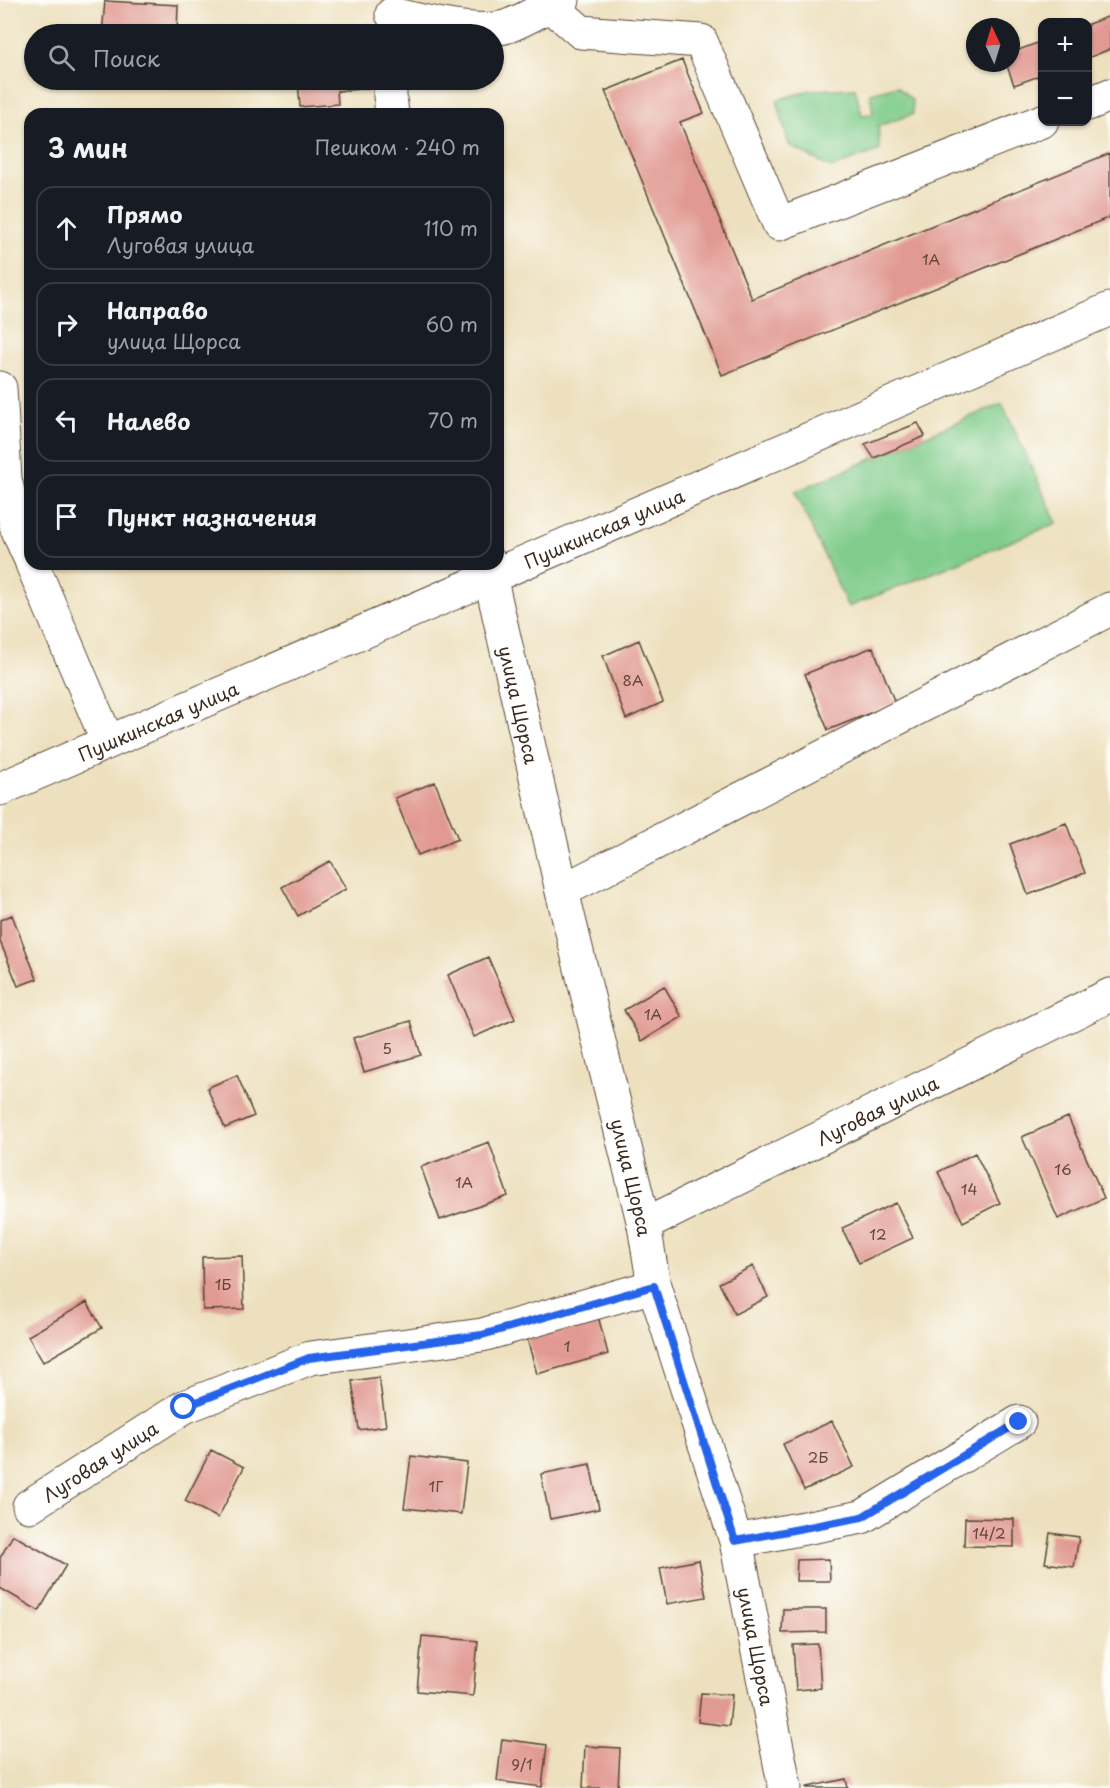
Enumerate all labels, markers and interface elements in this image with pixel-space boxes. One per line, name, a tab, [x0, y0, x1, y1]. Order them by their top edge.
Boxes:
north arrow	[966, 18, 1020, 72]
map controls	[1038, 18, 1092, 126]
button: +	[1038, 18, 1092, 72]
search box	[24, 24, 504, 90]
icon: search	[45, 41, 78, 74]
text: Поиск	[93, 41, 160, 74]
button: −	[1038, 72, 1092, 126]
text: 3 мин	[48, 128, 128, 167]
text: Пешком · 240 m	[315, 132, 480, 162]
text: Прямо	[107, 197, 182, 230]
icon: ahead	[50, 212, 83, 245]
text: 110 m	[424, 213, 478, 243]
text: Луговая улица	[107, 230, 254, 260]
house number: 1А	[922, 247, 940, 270]
text: Направо	[107, 293, 208, 326]
icon: right	[50, 308, 83, 341]
text: 60 m	[426, 309, 478, 339]
text: улица Щорса	[107, 326, 241, 356]
icon: left	[50, 404, 83, 437]
text: Налево	[107, 404, 190, 437]
text: 70 m	[428, 405, 478, 435]
street label: Пушкинская улица	[519, 481, 689, 574]
icon: arrive	[50, 500, 83, 533]
text: Пункт назначения	[107, 500, 317, 533]
street label: улица Щорса	[493, 643, 546, 767]
house number: 8А	[623, 668, 643, 691]
street label: Пушкинская улица	[73, 674, 243, 767]
house number: 1А	[644, 1002, 662, 1025]
house number: 5	[382, 1036, 392, 1059]
street label: Луговая улица	[812, 1068, 943, 1151]
street label: улица Щорса	[605, 1116, 659, 1239]
house number: 16	[1054, 1157, 1072, 1180]
house number: 1А	[455, 1170, 473, 1193]
house number: 14	[961, 1177, 977, 1200]
house number: 12	[869, 1222, 887, 1245]
house number: 1Б	[215, 1272, 231, 1295]
house number: 1	[564, 1334, 570, 1357]
route start	[170, 1393, 196, 1419]
route end	[1005, 1408, 1031, 1434]
street label: Луговая улица	[37, 1413, 163, 1508]
house number: 2Б	[808, 1445, 828, 1468]
house number: 1Г	[429, 1474, 444, 1497]
house number: 14/2	[972, 1521, 1006, 1544]
street label: улица Щорса	[732, 1585, 782, 1709]
house number: 9/1	[511, 1752, 533, 1775]

